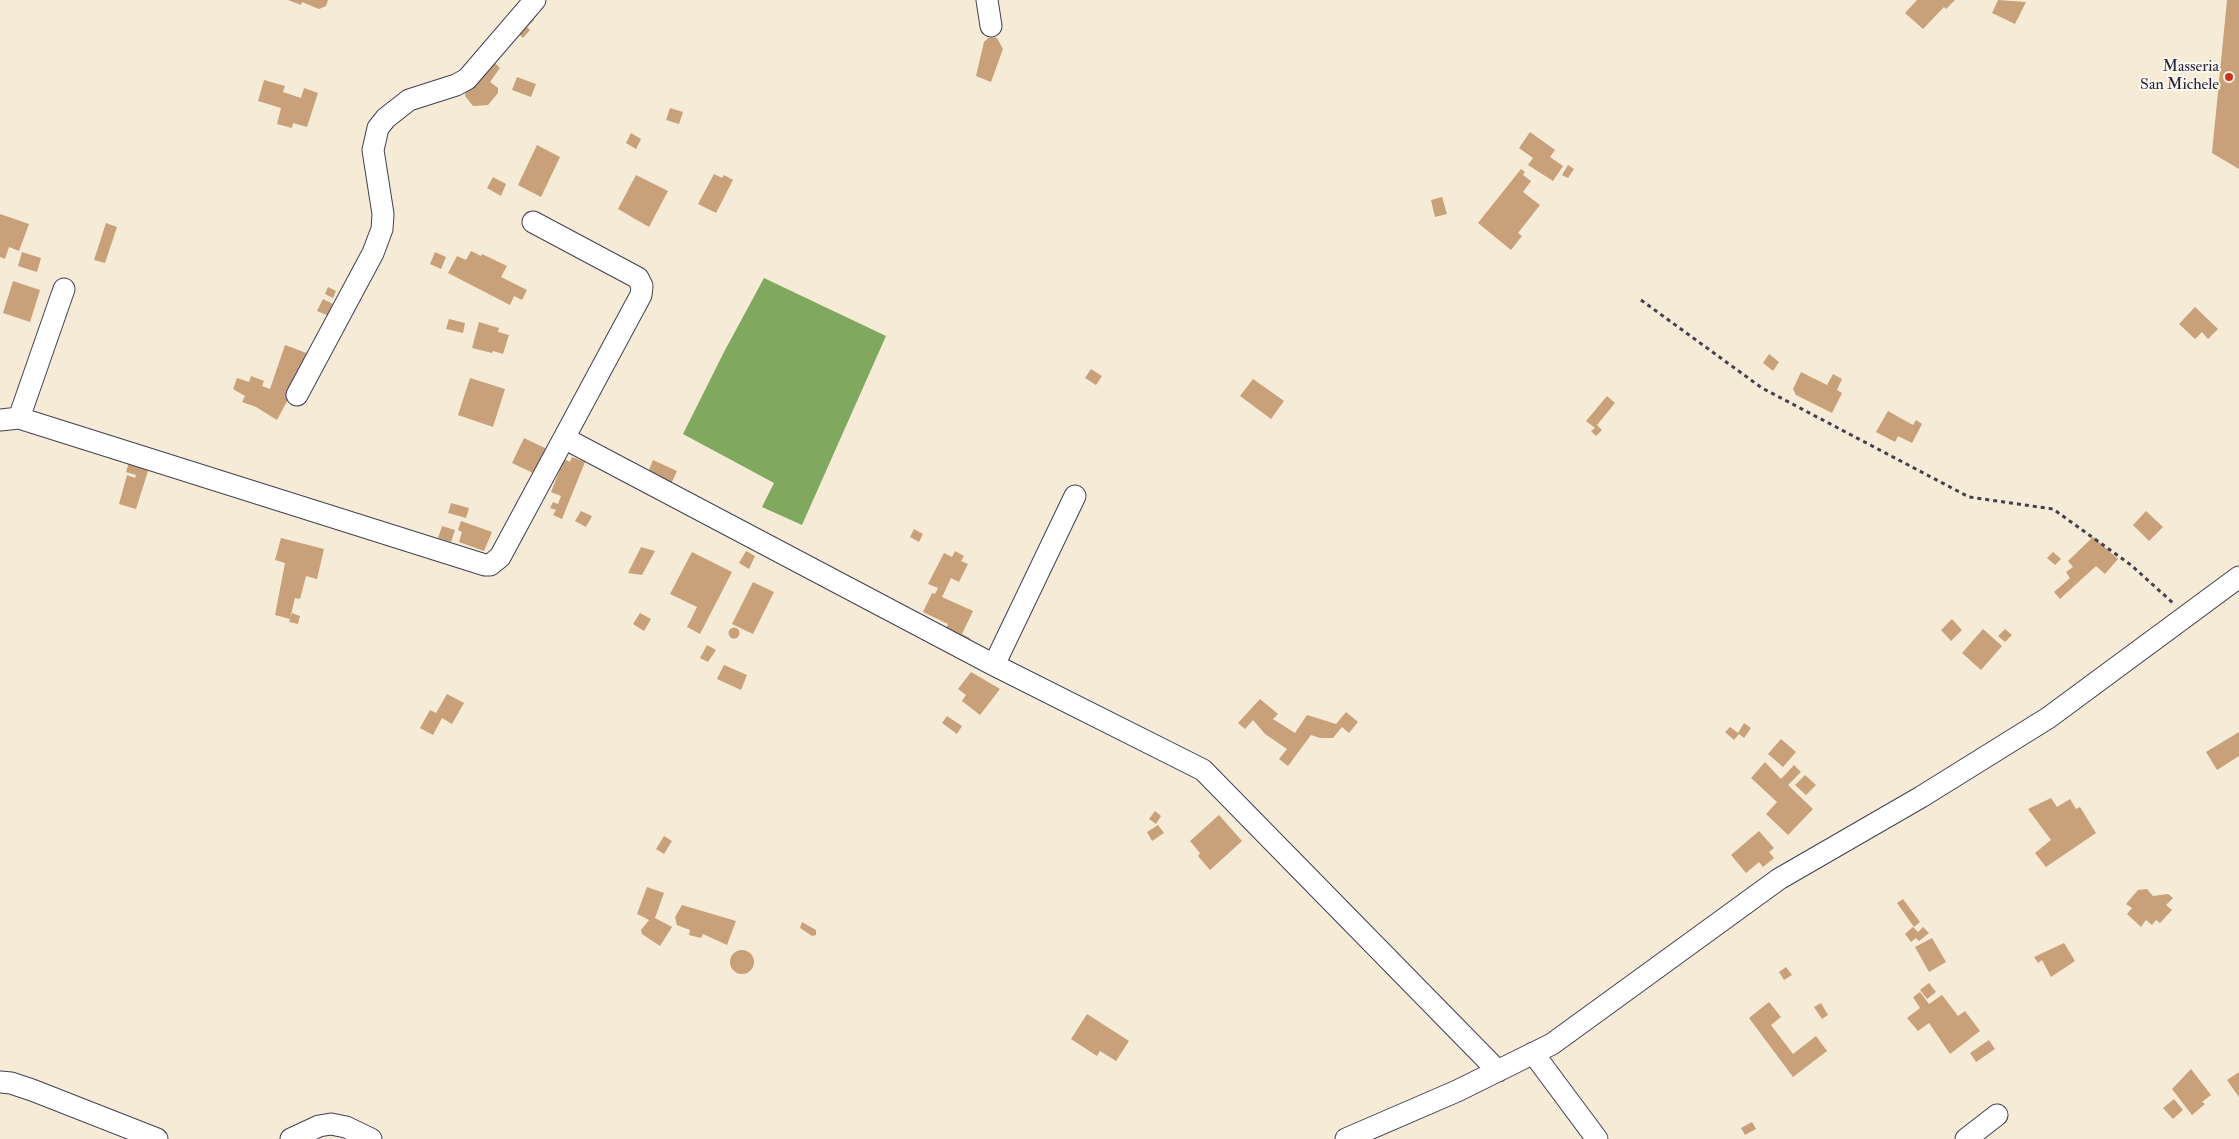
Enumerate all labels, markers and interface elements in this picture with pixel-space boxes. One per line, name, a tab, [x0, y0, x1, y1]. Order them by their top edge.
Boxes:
place label: Masseria San Michele	[2140, 58, 2219, 96]
marker: Masseria San Michele	[2223, 71, 2235, 83]

